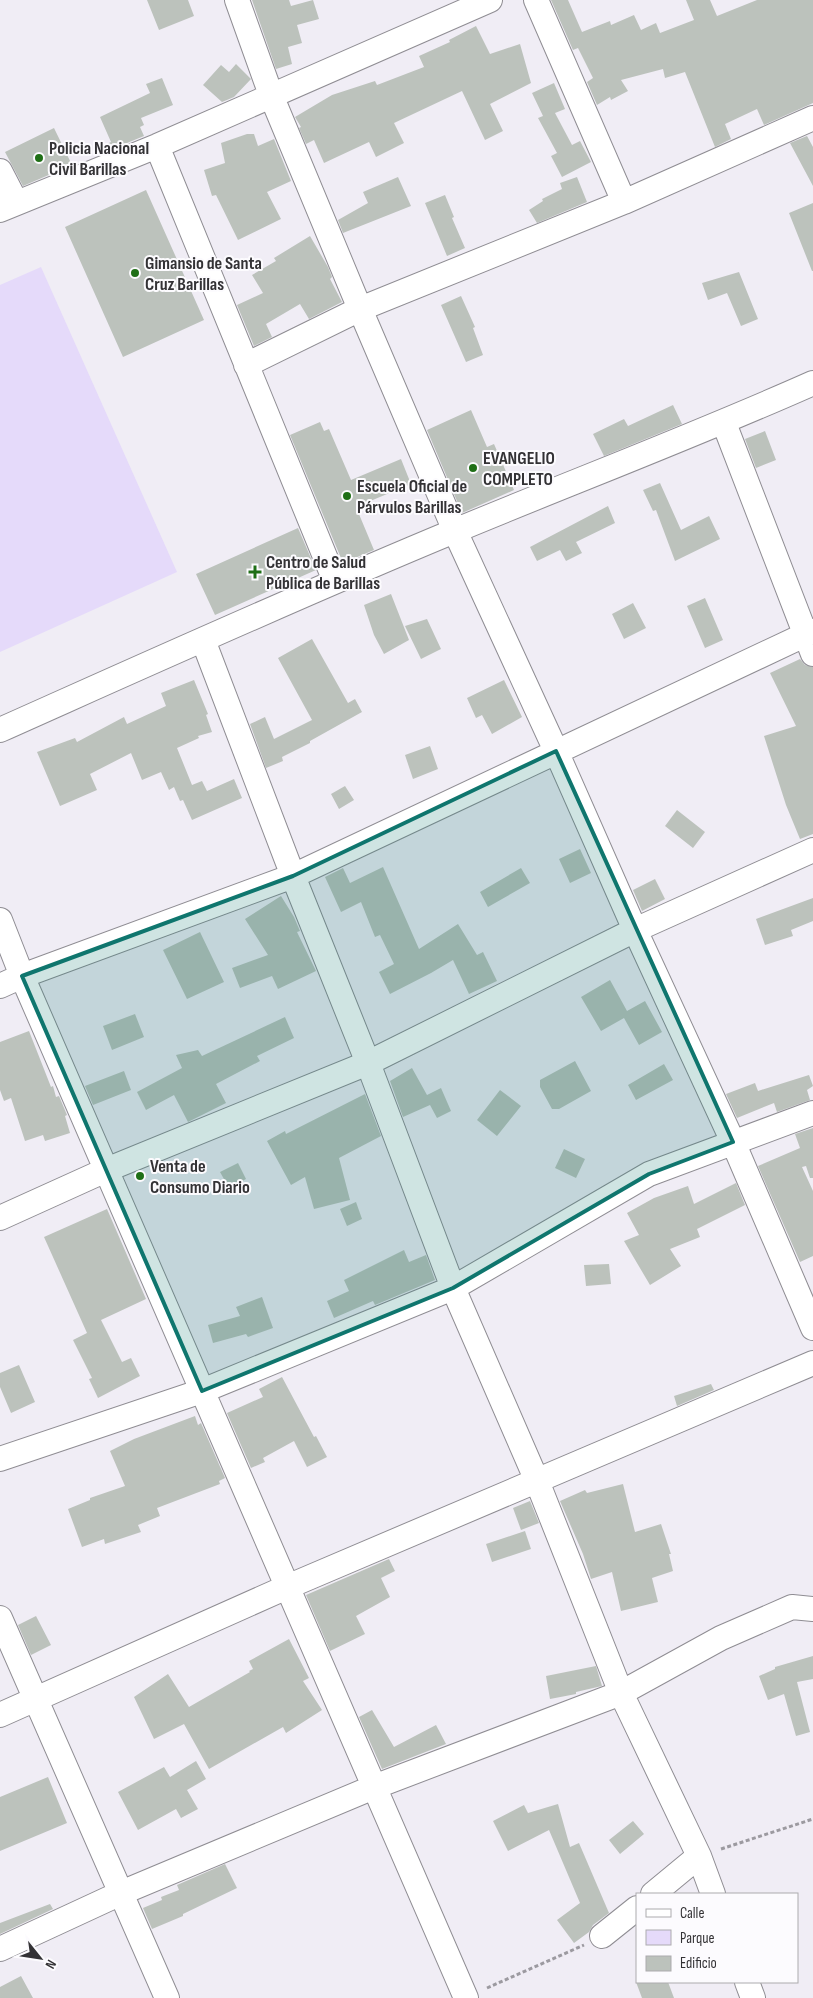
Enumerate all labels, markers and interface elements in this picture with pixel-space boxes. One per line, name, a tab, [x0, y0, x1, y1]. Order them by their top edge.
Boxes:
place label: Policia Nacional Civil Barillas	[49, 138, 149, 180]
marker: Policia Nacional Civil Barillas	[33, 152, 45, 164]
place label: Gimansio de Santa Cruz Barillas	[145, 253, 262, 295]
marker: Gimansio de Santa Cruz Barillas	[129, 267, 141, 279]
place label: EVANGELIO COMPLETO	[483, 448, 555, 490]
marker: EVANGELIO COMPLETO	[467, 462, 479, 474]
place label: Escuela Oficial de Párvulos Barillas	[357, 476, 467, 518]
marker: Escuela Oficial de Párvulos Barillas	[341, 490, 353, 502]
place label: Centro de Salud Pública de Barillas	[266, 552, 380, 594]
marker: Centro de Salud Pública de Barillas	[248, 565, 262, 579]
place label: Venta de Consumo Diario	[150, 1156, 250, 1198]
marker: Venta de Consumo Diario	[134, 1170, 146, 1182]
legend	[636, 1893, 798, 1983]
text: Calle	[680, 1904, 704, 1923]
text: Parque	[680, 1929, 715, 1948]
north arrow	[15, 1933, 65, 1983]
text: Edificio	[680, 1954, 717, 1973]
text: N	[42, 1957, 60, 1972]

